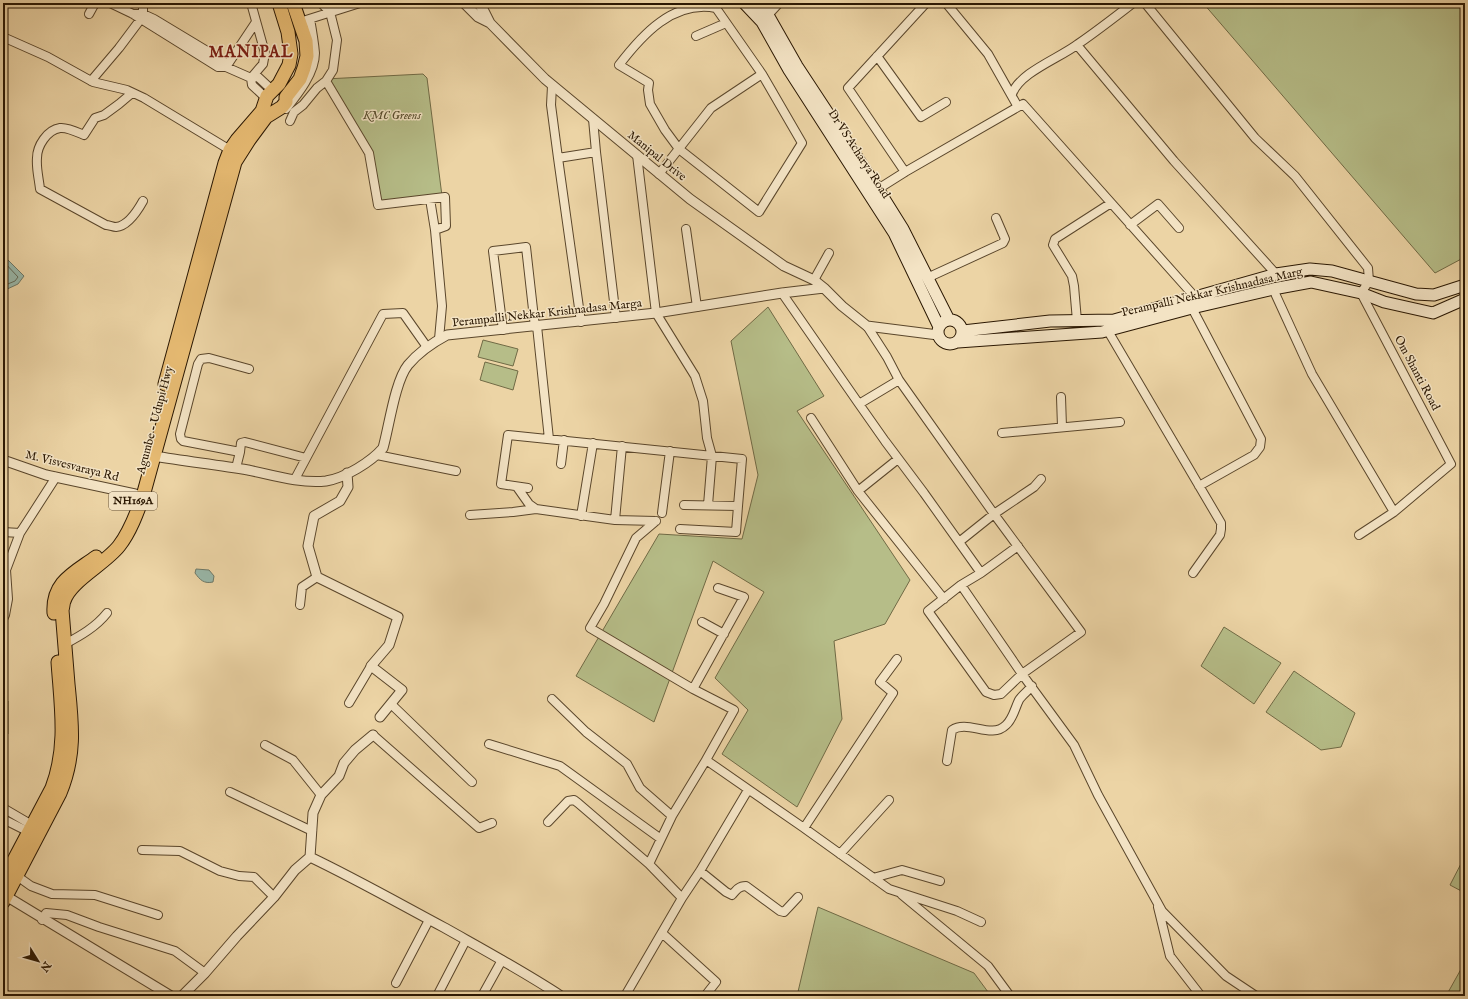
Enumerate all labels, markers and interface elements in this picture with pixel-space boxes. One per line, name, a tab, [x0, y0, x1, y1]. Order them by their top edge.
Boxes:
district label: MANIPAL	[209, 43, 293, 63]
street label: Dr VS Acharya Road	[825, 107, 894, 202]
park label: KMC Greens	[362, 108, 421, 123]
street label: Manipal Drive	[624, 128, 690, 185]
street label: Perampalli Nekkar Krishnadasa Marg	[1120, 264, 1305, 321]
street label: Perampalli Nekkar Krishnadasa Marga	[451, 295, 643, 331]
street label: Om Shanti Road	[1391, 333, 1443, 414]
street label: Agumbe - Udupi Hwy	[133, 364, 178, 477]
street label: M. Visvesvaraya Rd	[24, 447, 121, 485]
road number: NH169A	[109, 492, 157, 510]
north arrow	[18, 941, 58, 981]
text: N	[36, 958, 54, 975]

